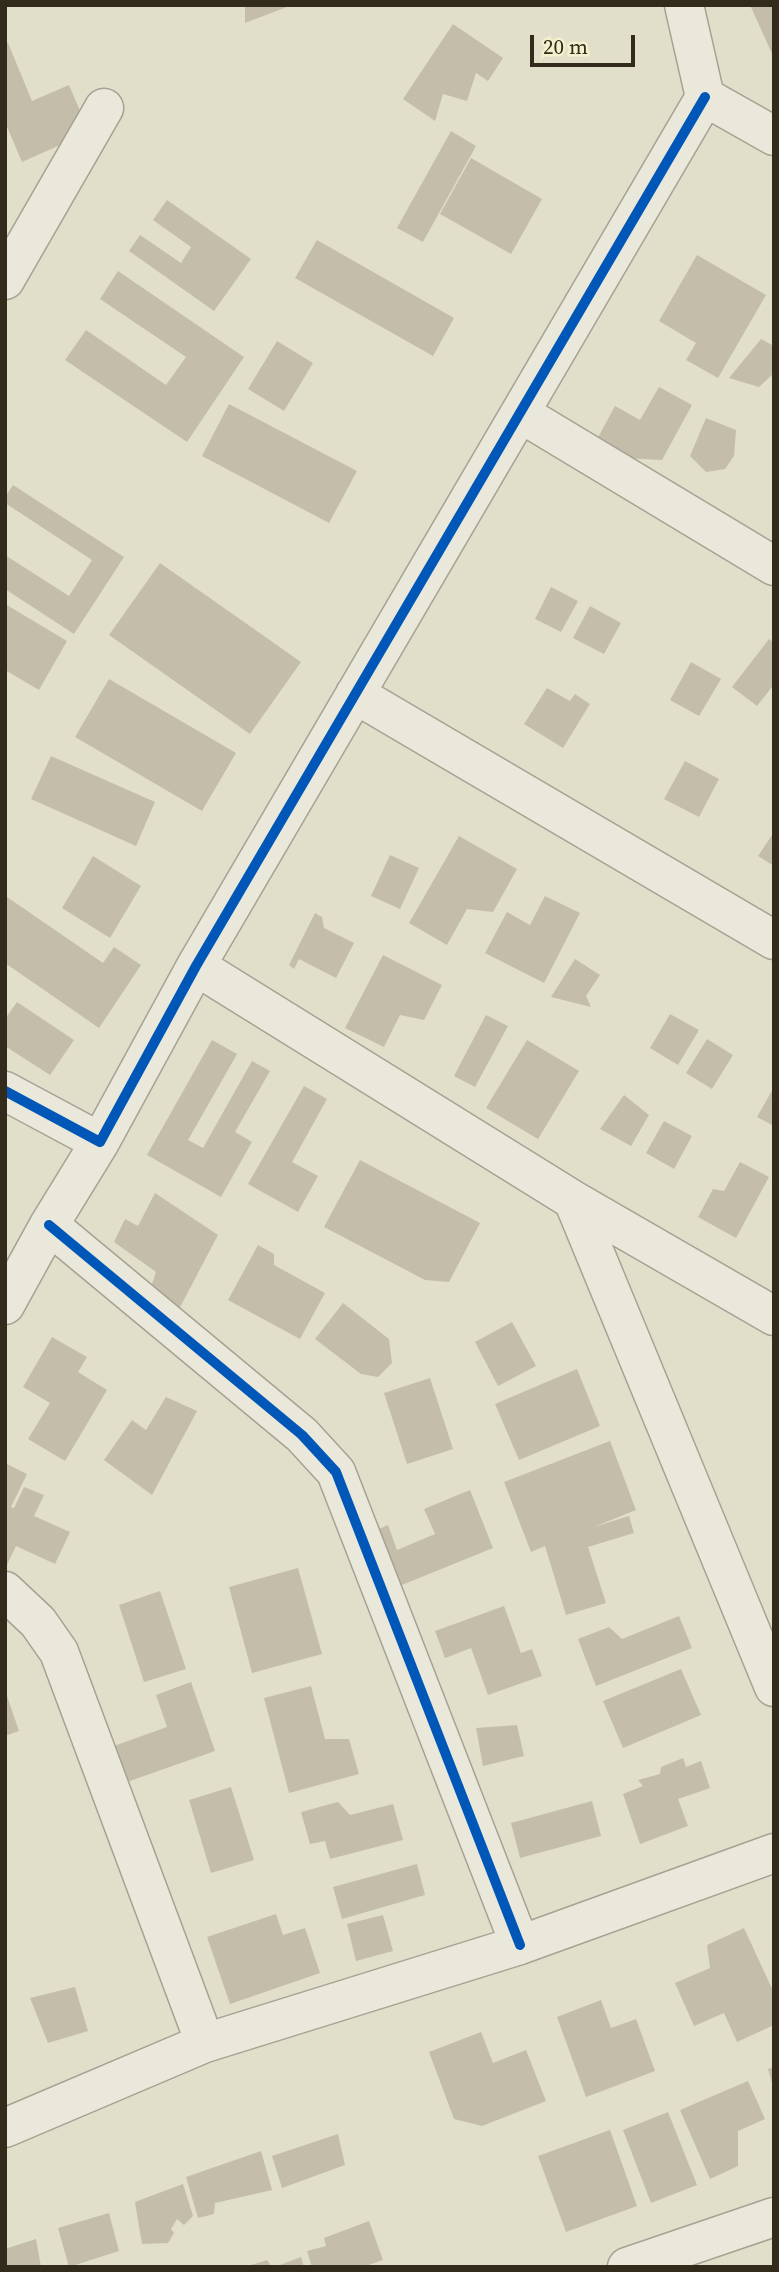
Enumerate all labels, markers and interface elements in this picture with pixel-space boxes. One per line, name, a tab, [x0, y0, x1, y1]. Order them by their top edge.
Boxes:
scale bar	[534, 21, 639, 65]
text: 20 m	[543, 32, 588, 61]

